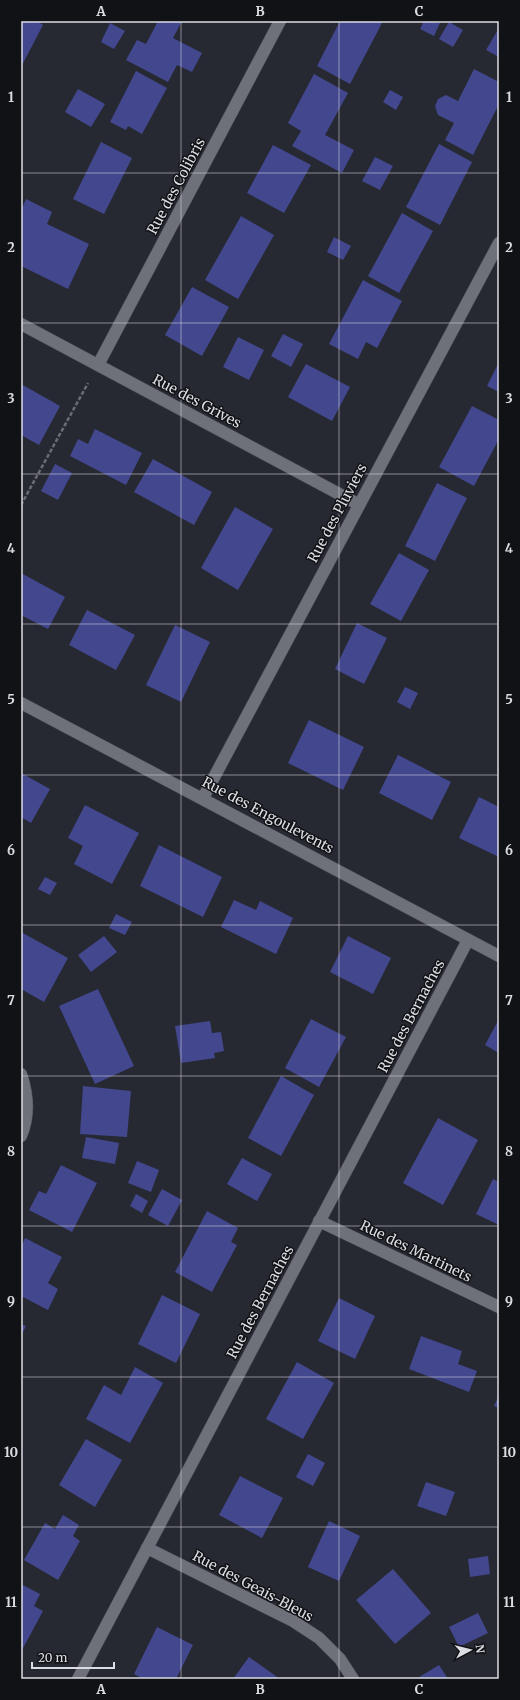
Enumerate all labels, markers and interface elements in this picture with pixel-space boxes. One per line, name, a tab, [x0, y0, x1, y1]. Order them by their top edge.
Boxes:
text: A	[95, 3, 106, 20]
text: B	[255, 3, 265, 20]
text: C	[415, 3, 424, 20]
text: 1	[8, 89, 14, 106]
text: 1	[506, 89, 512, 106]
street label: Rue des Colibris	[143, 134, 209, 237]
text: 2	[7, 239, 15, 256]
text: 2	[505, 239, 513, 256]
street label: Rue des Grives	[150, 370, 244, 432]
text: 3	[7, 390, 15, 407]
text: 3	[505, 390, 513, 407]
street label: Rue des Pluviers	[303, 460, 371, 566]
text: 4	[7, 540, 16, 557]
text: 4	[505, 540, 514, 557]
text: 5	[7, 691, 15, 708]
text: 5	[505, 691, 513, 708]
street label: Rue des Engoulevents	[199, 773, 337, 857]
text: 6	[7, 842, 15, 859]
text: 6	[505, 842, 513, 859]
street label: Rue des Bernaches	[374, 956, 449, 1076]
text: 7	[7, 992, 15, 1009]
text: 7	[505, 992, 513, 1009]
text: 8	[7, 1143, 15, 1160]
text: 8	[505, 1143, 513, 1160]
street label: Rue des Martinets	[357, 1216, 475, 1286]
street label: Rue des Bernaches	[223, 1242, 298, 1362]
text: 9	[7, 1293, 15, 1310]
text: 9	[505, 1293, 513, 1310]
text: 10	[4, 1444, 18, 1461]
text: 10	[502, 1444, 516, 1461]
street label: Rue des Geais-Bleus	[190, 1547, 317, 1626]
text: 11	[5, 1594, 17, 1611]
text: 11	[503, 1594, 515, 1611]
north arrow	[450, 1630, 490, 1670]
scale bar	[32, 1644, 114, 1670]
text: N	[472, 1644, 487, 1654]
text: 20 m	[38, 1650, 67, 1665]
text: A	[95, 1681, 106, 1698]
text: B	[255, 1681, 265, 1698]
text: C	[415, 1681, 424, 1698]

